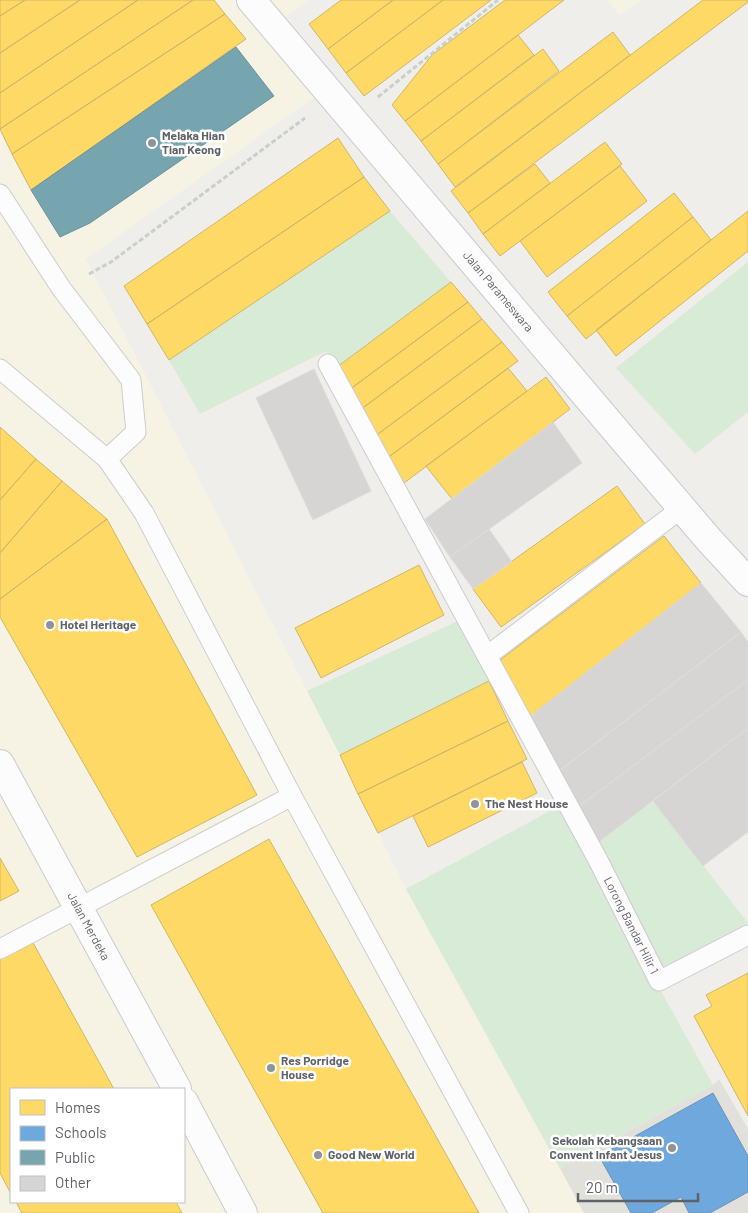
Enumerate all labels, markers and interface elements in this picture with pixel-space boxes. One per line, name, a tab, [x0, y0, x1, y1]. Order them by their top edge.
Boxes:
place label: Melaka Hian Tian Keong	[162, 128, 225, 156]
marker: Melaka Hian Tian Keong	[146, 137, 158, 149]
street label: Jalan Parameswara	[461, 248, 537, 334]
place label: Hotel Heritage	[60, 617, 137, 631]
marker: Hotel Heritage	[44, 619, 56, 631]
place label: The Nest House	[485, 796, 569, 810]
marker: The Nest House	[469, 798, 481, 810]
street label: Lorong Bandar Hilir 1	[602, 874, 662, 976]
street label: Jalan Merdeka	[65, 890, 113, 962]
place label: Res Porridge House	[281, 1053, 349, 1081]
marker: Res Porridge House	[265, 1062, 277, 1074]
legend	[10, 1088, 185, 1203]
text: Homes	[55, 1098, 100, 1116]
text: Schools	[55, 1123, 107, 1141]
place label: Sekolah Kebangsaan Convent Infant Jesus	[550, 1133, 662, 1161]
marker: Sekolah Kebangsaan Convent Infant Jesus	[666, 1142, 678, 1154]
place label: Good New World	[328, 1147, 415, 1161]
text: Public	[55, 1148, 95, 1166]
marker: Good New World	[312, 1149, 324, 1161]
scale bar	[578, 1170, 698, 1202]
text: Other	[55, 1173, 92, 1191]
text: 20 m	[586, 1178, 618, 1196]

